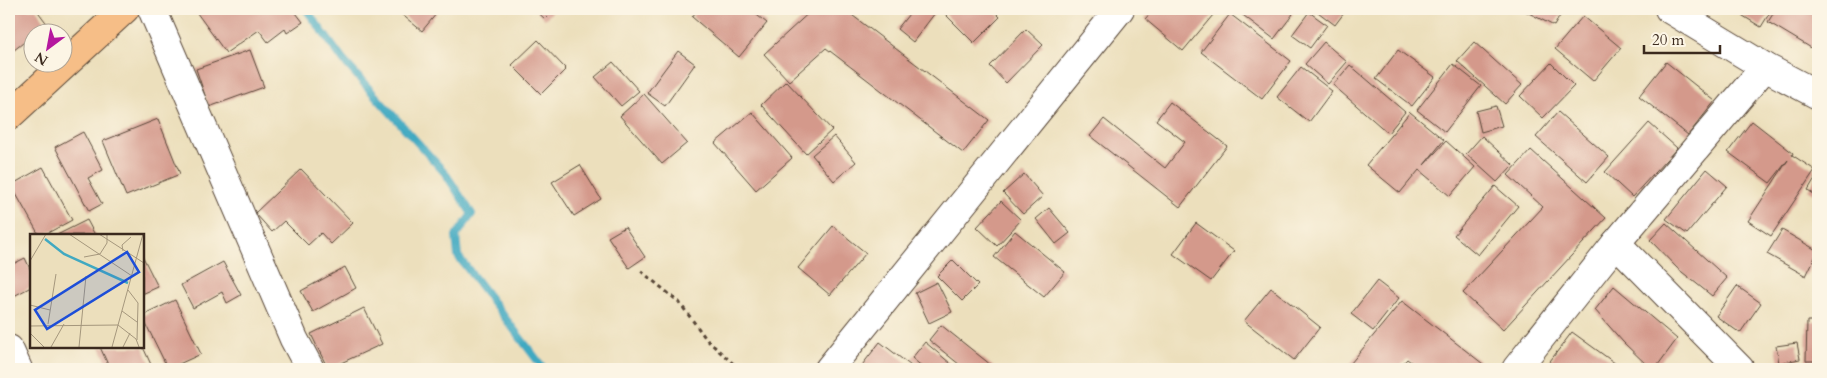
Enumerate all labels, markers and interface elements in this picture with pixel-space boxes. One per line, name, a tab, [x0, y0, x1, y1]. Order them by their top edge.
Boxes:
north arrow	[22, 22, 72, 72]
scale bar	[1644, 22, 1721, 54]
text: 20 m	[1652, 30, 1684, 50]
text: N	[31, 47, 52, 70]
inset map	[30, 234, 144, 348]

